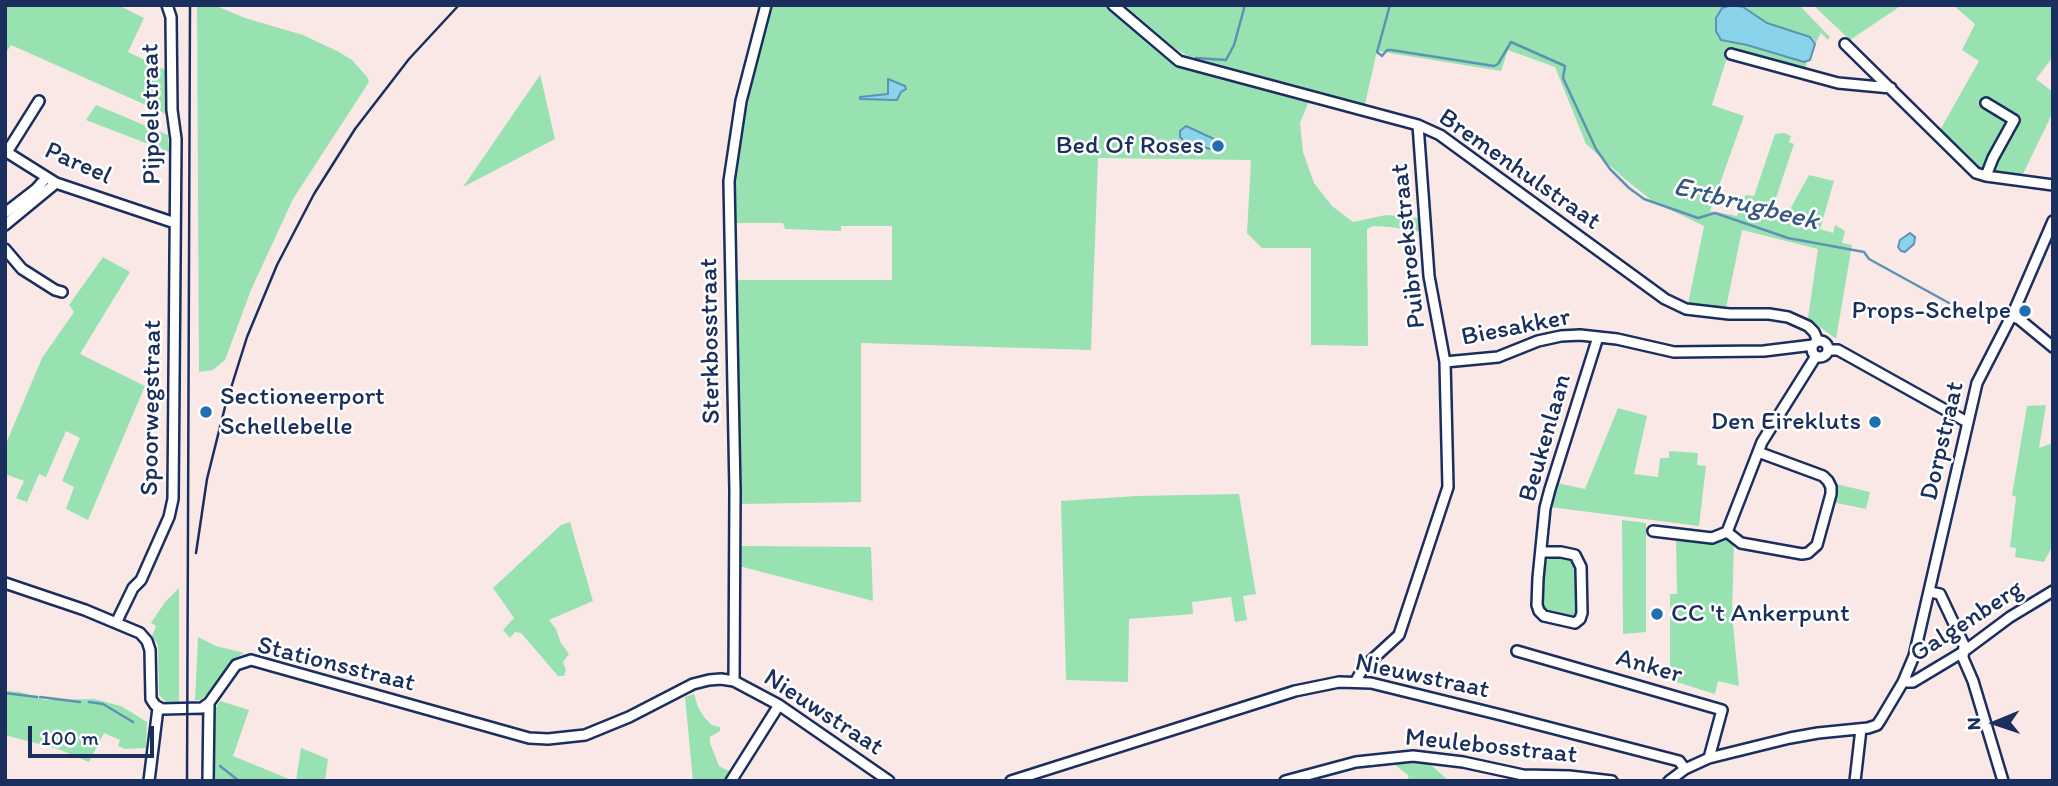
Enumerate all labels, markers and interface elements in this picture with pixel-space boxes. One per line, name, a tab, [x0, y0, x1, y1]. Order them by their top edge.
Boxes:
street label: Pijpoelstraat	[135, 43, 169, 185]
street label: Bremenhulstraat	[1432, 103, 1606, 237]
place label: Bed Of Roses	[1056, 130, 1204, 162]
street label: Pareel	[40, 135, 116, 193]
marker: Bed Of Roses	[1210, 138, 1226, 154]
street label: Puibroekstraat	[1385, 162, 1433, 330]
water label: Ertbrugbeek	[1670, 171, 1822, 239]
street label: Sterkbosstraat	[694, 258, 728, 424]
place label: Props-Schelpe	[1852, 295, 2011, 327]
street label: Biesakker	[1459, 302, 1573, 354]
marker: Props-Schelpe	[2017, 303, 2033, 319]
street label: Spoorwegstraat	[135, 320, 169, 496]
street label: Beukenlaan	[1513, 370, 1579, 506]
street label: Dorpstraat	[1914, 379, 1972, 503]
place label: Sectioneerport Schellebelle	[220, 381, 385, 442]
marker: Sectioneerport Schellebelle	[198, 404, 214, 420]
place label: Den Eirekluts	[1711, 406, 1861, 438]
marker: Den Eirekluts	[1867, 414, 1883, 430]
street label: Galgenberg	[1905, 574, 2029, 670]
place label: CC 't Ankerpunt	[1671, 598, 1850, 630]
marker: CC 't Ankerpunt	[1649, 606, 1665, 622]
street label: Stationsstraat	[254, 630, 418, 700]
street label: Anker	[1612, 643, 1686, 691]
street label: Nieuwstraat	[1352, 648, 1492, 706]
street label: Nieuwstraat	[757, 663, 889, 763]
north arrow	[1960, 688, 2030, 758]
scale bar	[32, 712, 158, 756]
text: N	[1962, 717, 1985, 731]
street label: Meulebosstraat	[1403, 722, 1579, 772]
text: 100 m	[41, 725, 99, 750]

